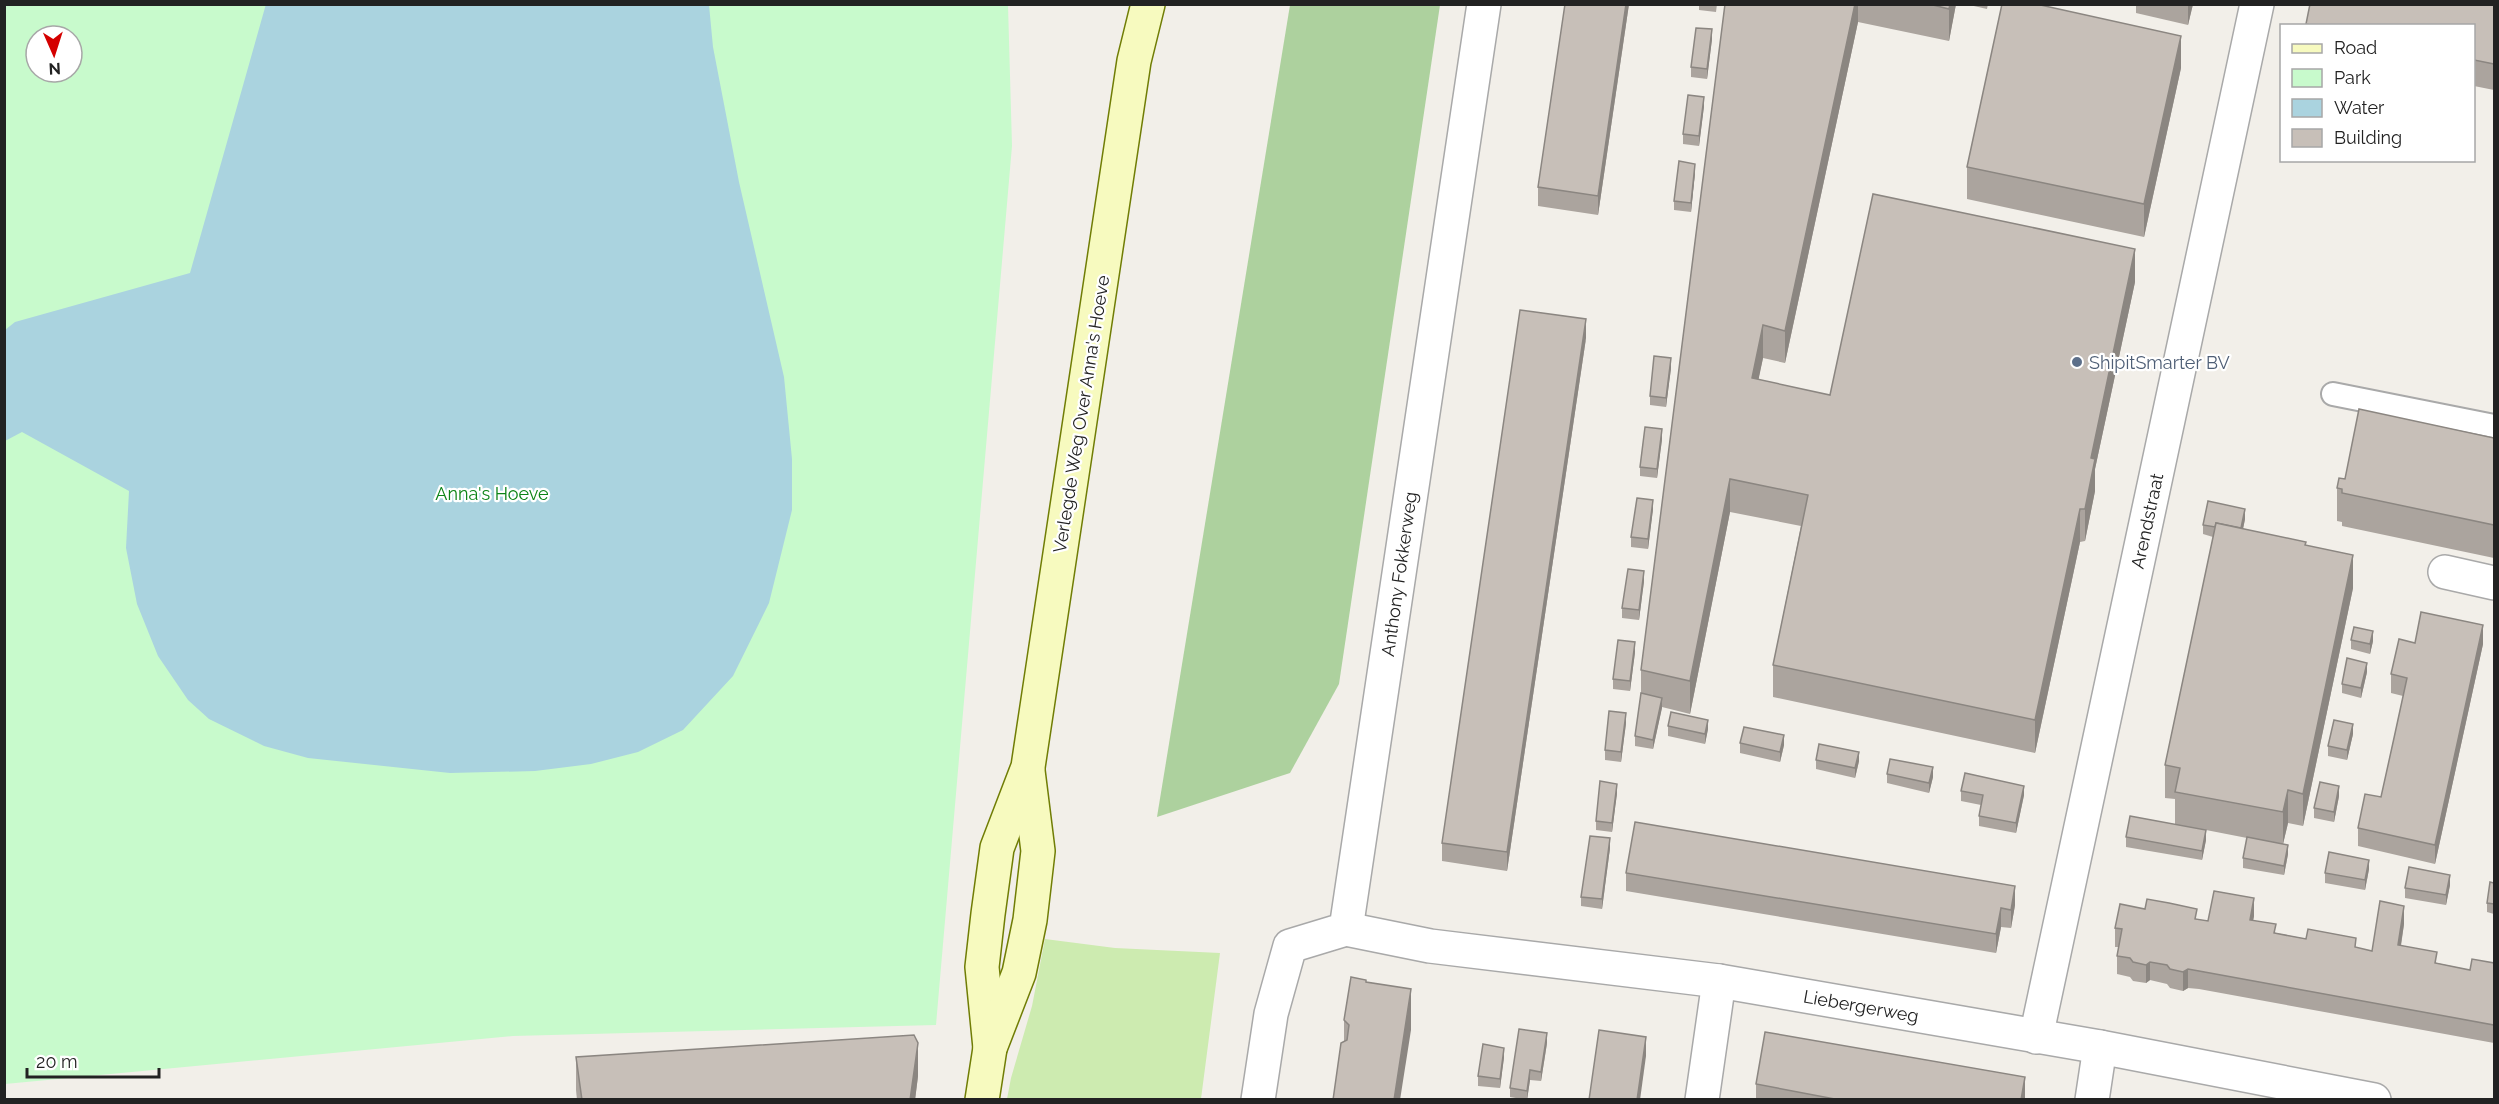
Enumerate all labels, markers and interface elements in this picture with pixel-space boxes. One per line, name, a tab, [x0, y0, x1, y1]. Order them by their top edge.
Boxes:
north arrow	[24, 24, 84, 84]
legend	[2280, 24, 2475, 162]
text: Road	[2334, 37, 2377, 58]
text: N	[48, 59, 61, 78]
text: Park	[2334, 67, 2371, 88]
text: Water	[2334, 97, 2385, 118]
text: Building	[2334, 127, 2402, 148]
street label: Verlegde Weg Over Anna's Hoeve	[1049, 273, 1113, 554]
place label: ShipitSmarter BV	[2089, 352, 2230, 373]
marker: ShipitSmarter BV	[2070, 355, 2084, 369]
street label: Arendstraat	[2127, 471, 2167, 571]
park label: Anna's Hoeve	[435, 483, 549, 504]
street label: Anthony Fokkerweg	[1377, 490, 1421, 658]
street label: Liebergerweg	[1802, 986, 1920, 1026]
scale bar	[27, 1041, 159, 1079]
text: 20 m	[36, 1051, 78, 1072]

